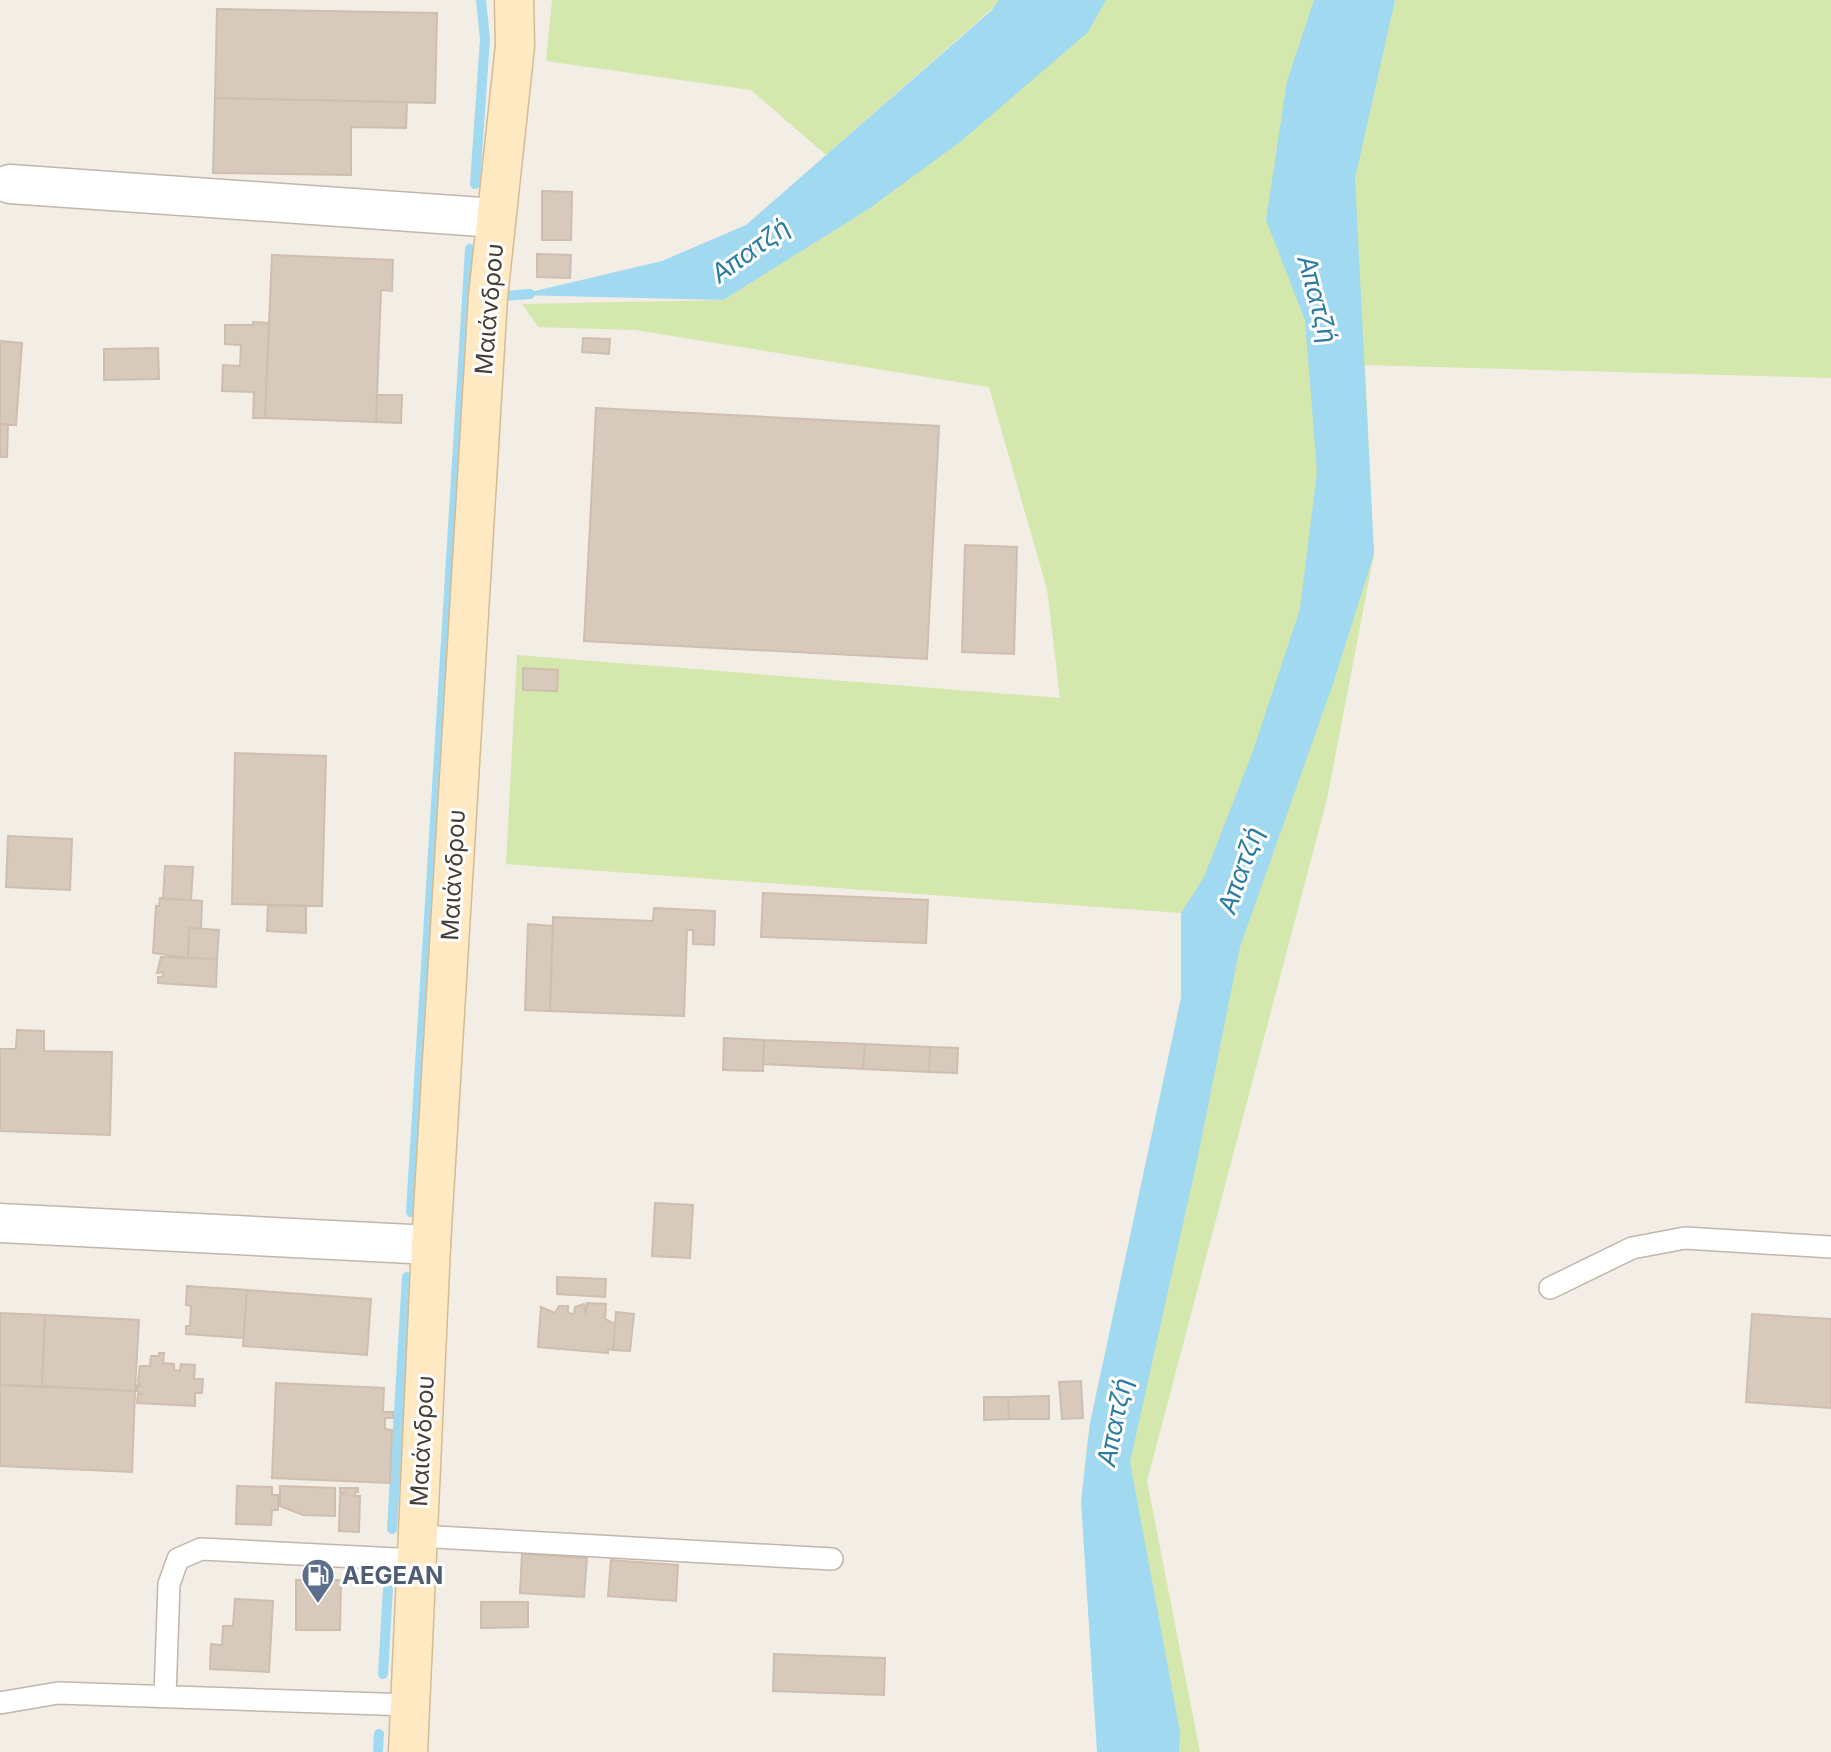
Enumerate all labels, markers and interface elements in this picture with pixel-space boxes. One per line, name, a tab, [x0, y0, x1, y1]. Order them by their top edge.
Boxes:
water label: Απατζή	[704, 211, 795, 289]
street label: Μαιάνδρου	[469, 242, 509, 376]
water label: Απατζή	[1291, 251, 1345, 346]
street label: Μαιάνδρου	[435, 809, 471, 941]
water label: Απατζή	[1210, 823, 1269, 918]
street label: Μαιάνδρου	[404, 1375, 440, 1507]
water label: Απατζή	[1090, 1375, 1138, 1470]
fuel station icon: AEGEAN	[299, 1556, 337, 1605]
place label: AEGEAN	[342, 1561, 443, 1590]

